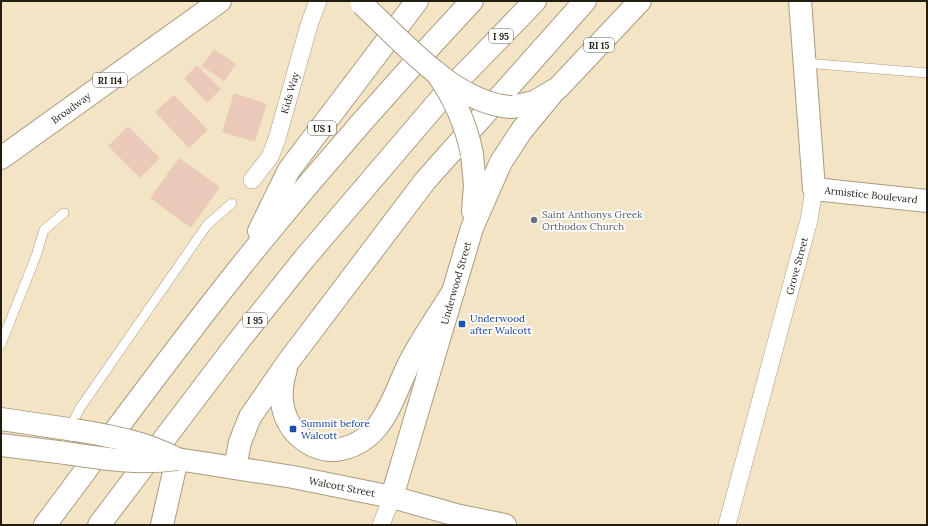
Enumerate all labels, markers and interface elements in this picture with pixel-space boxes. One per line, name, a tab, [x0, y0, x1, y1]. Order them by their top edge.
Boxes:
road number: I 95	[489, 29, 513, 43]
road number: RI 15	[584, 38, 614, 52]
street label: Kids Way	[278, 70, 302, 115]
road number: RI 114	[93, 73, 127, 87]
street label: Broadway	[49, 89, 94, 127]
road number: US 1	[308, 121, 336, 135]
street label: Armistice Boulevard	[823, 184, 918, 206]
place label: Saint Anthonys Greek Orthodox Church	[542, 208, 643, 233]
marker: Saint Anthonys Greek Orthodox Church	[529, 215, 539, 225]
street label: Grove Street	[783, 236, 811, 296]
street label: Underwood Street	[438, 240, 474, 326]
place label: Underwood after Walcott	[470, 312, 531, 337]
road number: I 95	[243, 313, 267, 327]
marker: Underwood after Walcott	[457, 319, 467, 329]
place label: Summit before Walcott	[301, 417, 371, 442]
marker: Summit before Walcott	[288, 424, 298, 434]
street label: Walcott Street	[308, 474, 376, 500]

